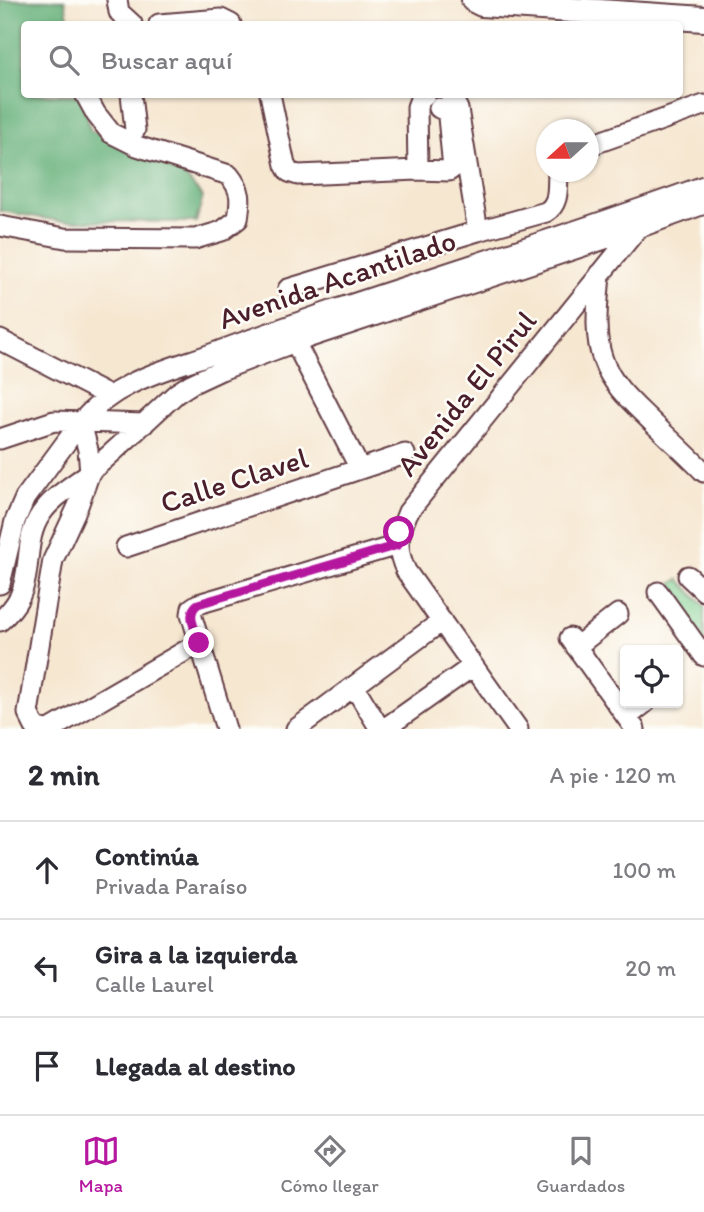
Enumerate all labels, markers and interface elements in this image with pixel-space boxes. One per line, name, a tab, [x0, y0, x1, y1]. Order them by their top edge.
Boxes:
search box	[21, 21, 683, 98]
icon: search	[45, 41, 83, 79]
text: Buscar aquí	[101, 44, 232, 76]
north arrow	[536, 119, 599, 182]
street label: Avenida Acantilado	[213, 221, 461, 337]
street label: Avenida El Pirul	[388, 302, 544, 483]
street label: Calle Clavel	[156, 439, 313, 521]
route start	[383, 516, 414, 547]
route end	[183, 627, 214, 658]
map controls	[620, 645, 683, 708]
button: locate	[620, 645, 683, 708]
text: 2 min	[28, 756, 99, 793]
text: A pie · 120 m	[550, 761, 676, 789]
text: Continúa	[95, 840, 199, 872]
icon: ahead	[28, 851, 66, 889]
text: 100 m	[612, 856, 676, 884]
text: Privada Paraíso	[95, 872, 247, 900]
text: Gira a la izquierda	[95, 938, 298, 970]
icon: left	[28, 949, 66, 987]
text: 20 m	[625, 954, 676, 982]
text: Calle Laurel	[95, 970, 214, 998]
icon: arrive	[28, 1047, 66, 1085]
text: Llegada al destino	[95, 1050, 296, 1082]
tab: Mapa	[79, 1132, 123, 1197]
tab: Cómo llegar	[280, 1132, 379, 1197]
tab: Guardados	[536, 1132, 625, 1197]

